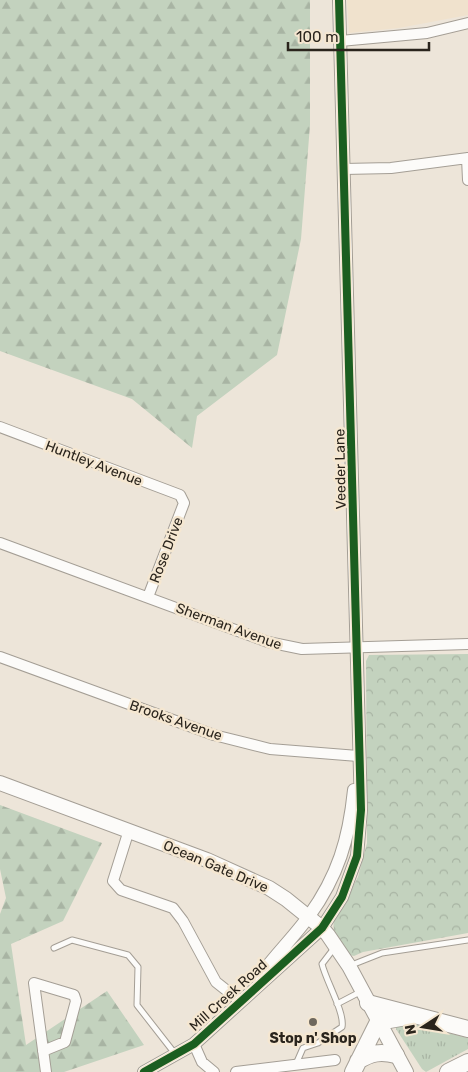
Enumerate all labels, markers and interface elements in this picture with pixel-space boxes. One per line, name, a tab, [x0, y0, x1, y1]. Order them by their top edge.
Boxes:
scale bar	[288, 20, 429, 52]
text: 100 m	[296, 28, 338, 46]
street label: Veeder Lane	[331, 428, 350, 509]
street label: Huntley Avenue	[43, 437, 145, 490]
street label: Rose Drive	[146, 515, 187, 586]
street label: Sherman Avenue	[174, 599, 284, 654]
street label: Brooks Avenue	[127, 697, 225, 744]
street label: Ocean Gate Drive	[161, 837, 271, 896]
street label: Mill Creek Road	[186, 956, 271, 1035]
north arrow	[398, 1002, 448, 1052]
marker: Stop n' Shop	[307, 1016, 319, 1028]
text: N	[401, 1023, 420, 1036]
place label: Stop n' Shop	[269, 1030, 357, 1047]

